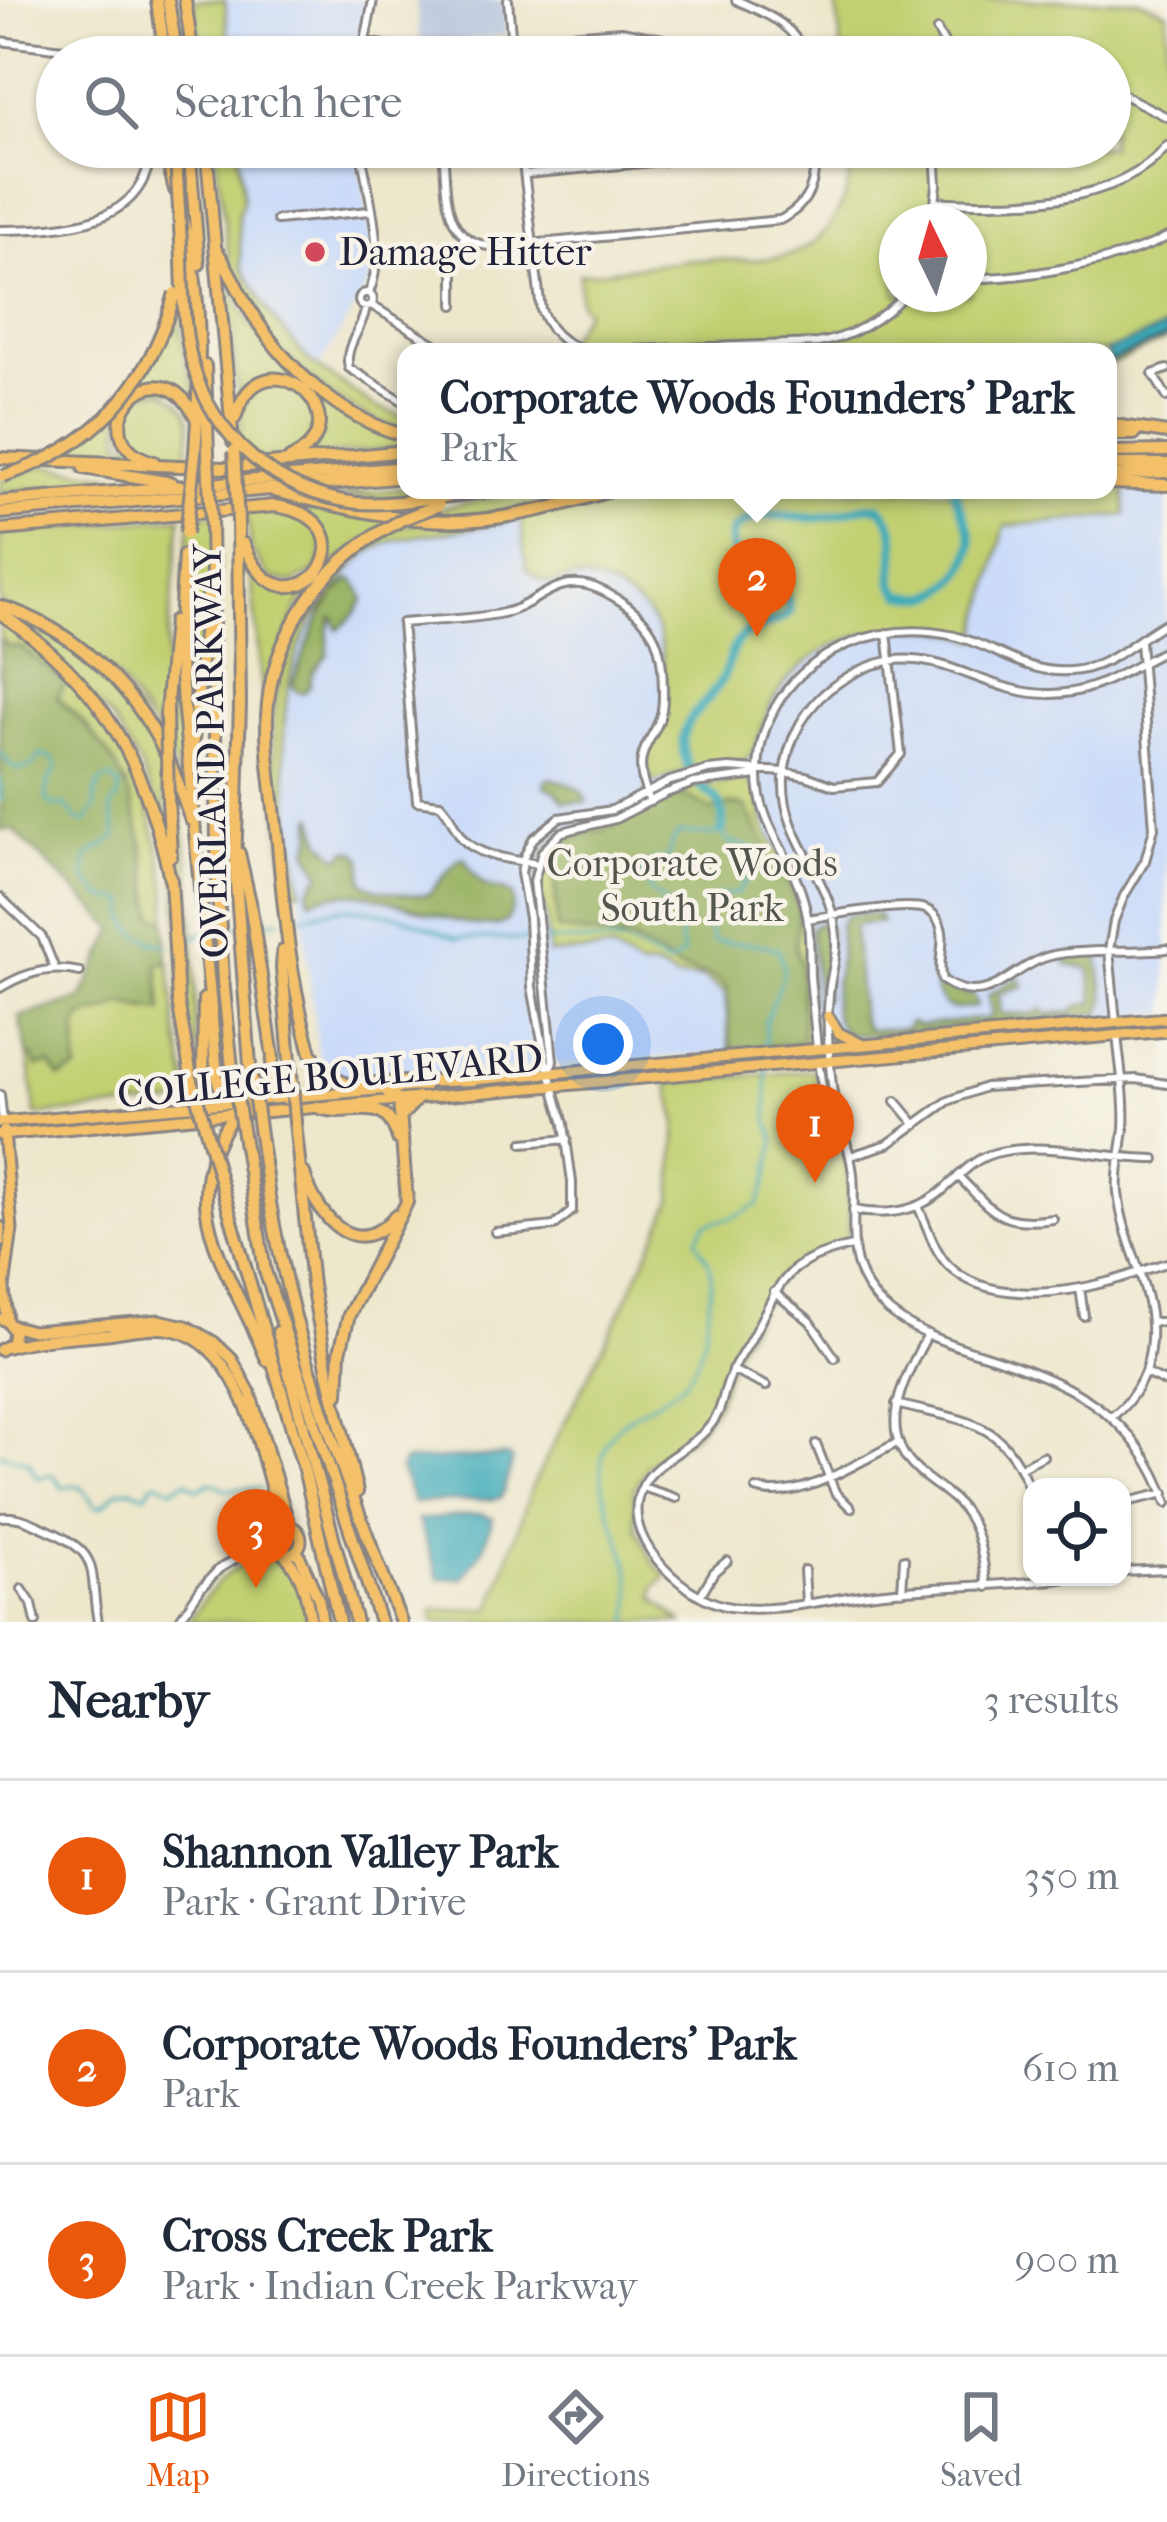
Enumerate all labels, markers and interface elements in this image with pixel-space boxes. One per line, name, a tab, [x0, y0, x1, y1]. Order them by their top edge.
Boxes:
search box	[36, 36, 1131, 168]
icon: search	[78, 69, 144, 135]
text: Search here	[174, 76, 402, 129]
north arrow	[879, 204, 987, 312]
place label: Damage Hitter	[339, 229, 592, 275]
marker: Damage Hitter	[302, 239, 328, 265]
popup	[397, 343, 1117, 499]
text: Corporate Woods Founders' Park	[440, 372, 1074, 425]
text: Park	[440, 425, 517, 471]
pin: 2	[718, 538, 796, 637]
street label: OVERLAND PARKWAY	[184, 542, 238, 959]
park label: Corporate Woods South Park	[546, 840, 838, 931]
your location	[573, 1014, 633, 1074]
street label: COLLEGE BOULEVARD	[115, 1034, 545, 1118]
pin: 1	[776, 1084, 854, 1183]
map controls	[1023, 1478, 1131, 1586]
button: locate	[1023, 1478, 1131, 1586]
pin: 3	[217, 1489, 295, 1588]
text: Nearby	[48, 1670, 209, 1730]
text: 3 results	[984, 1677, 1119, 1723]
text: Shannon Valley Park	[162, 1826, 558, 1879]
text: 1	[80, 1853, 94, 1899]
text: 350 m	[1024, 1853, 1119, 1899]
text: Park · Grant Drive	[162, 1879, 466, 1925]
text: Corporate Woods Founders' Park	[162, 2018, 797, 2071]
text: 2	[77, 2045, 97, 2091]
text: 610 m	[1022, 2045, 1119, 2091]
text: Park	[162, 2071, 240, 2117]
text: Cross Creek Park	[162, 2210, 492, 2263]
text: 3	[79, 2237, 95, 2283]
text: 900 m	[1015, 2237, 1119, 2283]
text: Park · Indian Creek Parkway	[162, 2263, 637, 2309]
tab: Map	[145, 2384, 211, 2495]
tab: Directions	[501, 2384, 650, 2495]
tab: Saved	[940, 2384, 1022, 2495]

